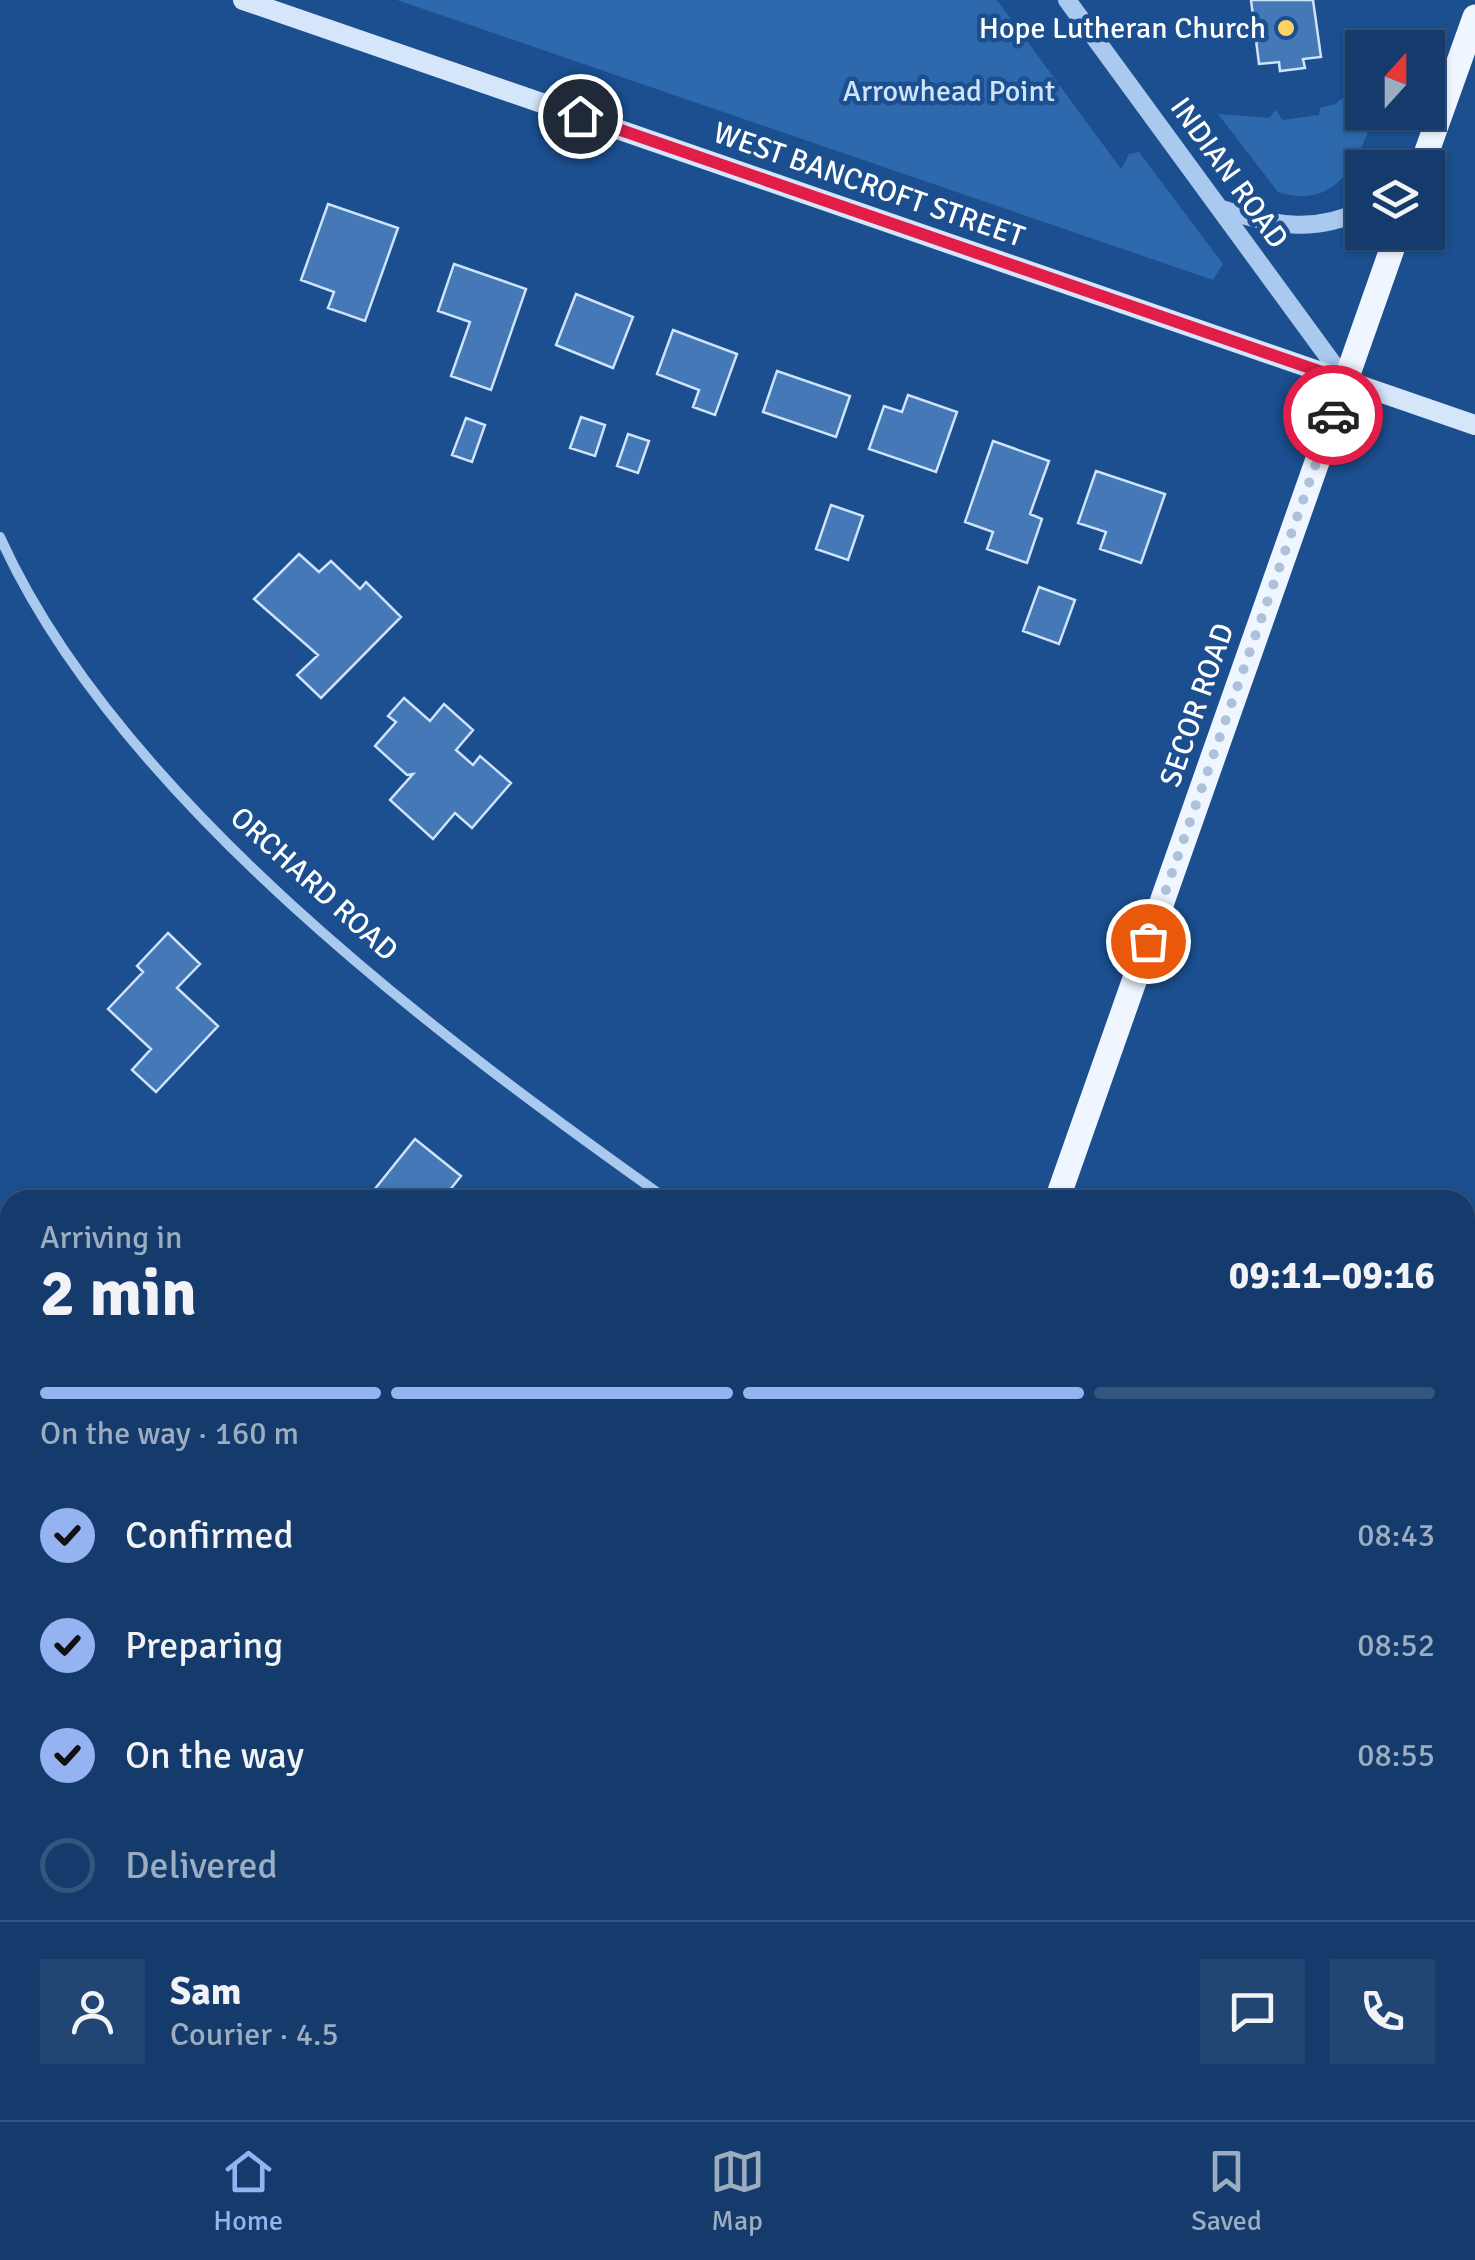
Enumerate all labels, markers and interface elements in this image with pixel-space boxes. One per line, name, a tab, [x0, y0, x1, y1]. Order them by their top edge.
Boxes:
place label: Hope Lutheran Church	[979, 10, 1266, 47]
marker: Hope Lutheran Church	[1275, 17, 1297, 39]
north arrow	[1345, 30, 1445, 130]
map controls	[1345, 30, 1445, 250]
park label: Arrowhead Point	[843, 73, 1055, 110]
pin	[538, 74, 623, 159]
icon: home	[553, 89, 608, 144]
street label: INDIAN ROAD	[1162, 90, 1296, 256]
street label: WEST BANCROFT STREET	[709, 114, 1030, 256]
button: layers	[1345, 150, 1445, 250]
courier	[1283, 365, 1383, 465]
icon: car	[1306, 388, 1361, 443]
street label: SECOR ROAD	[1152, 618, 1242, 792]
street label: ORCHARD ROAD	[223, 799, 405, 969]
pin	[1106, 899, 1191, 984]
icon: bag	[1121, 914, 1176, 969]
text: Arriving in	[40, 1218, 182, 1257]
text: 09:11–09:16	[1229, 1252, 1435, 1299]
text: 2 min	[40, 1254, 197, 1334]
text: On the way · 160 m	[40, 1414, 299, 1453]
icon: check	[40, 1508, 95, 1563]
text: Confirmed	[125, 1512, 294, 1559]
text: 08:43	[1357, 1516, 1435, 1555]
icon: check	[40, 1618, 95, 1673]
text: Preparing	[125, 1622, 283, 1669]
text: 08:52	[1357, 1626, 1435, 1665]
icon: check	[40, 1728, 95, 1783]
text: On the way	[125, 1732, 304, 1779]
text: 08:55	[1357, 1736, 1435, 1775]
text: Delivered	[125, 1842, 278, 1889]
button: person	[40, 1959, 145, 2064]
button: chat	[1200, 1959, 1305, 2064]
button: phone	[1330, 1959, 1435, 2064]
text: Sam	[170, 1968, 241, 2015]
text: Courier · 4.5	[170, 2015, 339, 2054]
tab: Home	[213, 2144, 283, 2238]
tab: Map	[710, 2144, 765, 2238]
tab: Saved	[1191, 2144, 1262, 2238]

